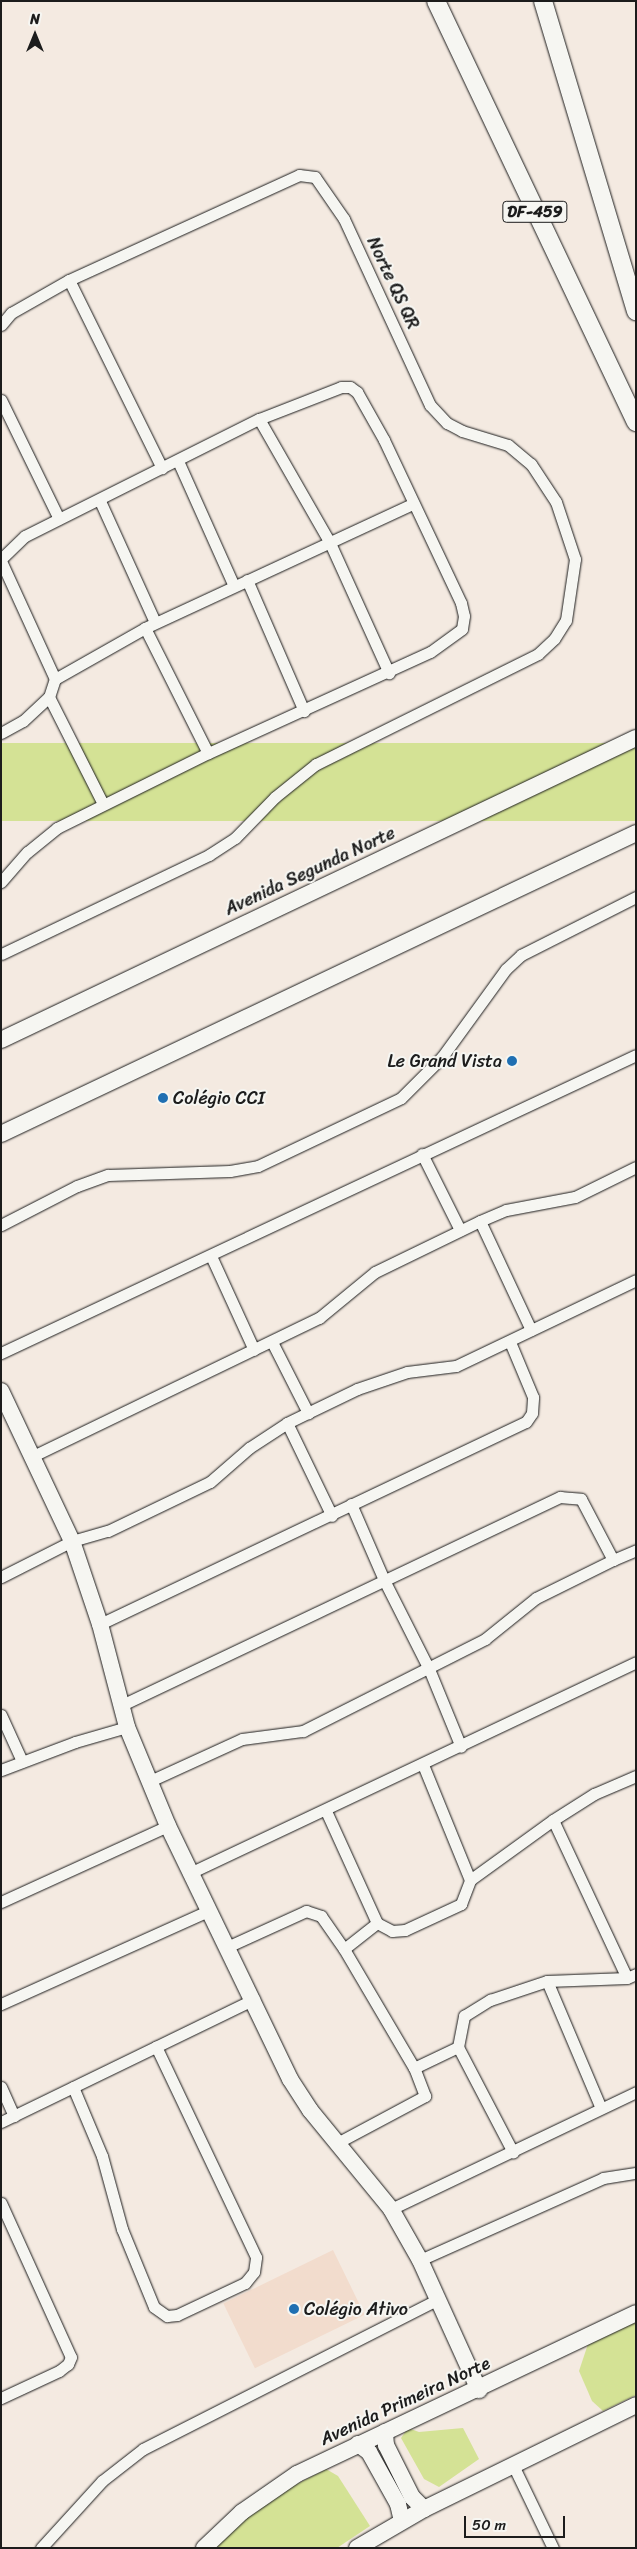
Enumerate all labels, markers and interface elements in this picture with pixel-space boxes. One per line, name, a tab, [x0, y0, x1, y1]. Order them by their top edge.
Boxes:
text: N	[30, 7, 40, 32]
north arrow	[10, 10, 60, 60]
road number: DF-459	[501, 198, 569, 226]
street label: Norte QS QR	[362, 233, 424, 333]
street label: Avenida Segunda Norte	[221, 822, 399, 920]
place label: Le Grand Vista	[387, 1050, 502, 1072]
marker: Le Grand Vista	[506, 1055, 518, 1067]
place label: Colégio CCI	[173, 1087, 265, 1109]
marker: Colégio CCI	[157, 1092, 169, 1104]
place label: Colégio Ativo	[304, 2298, 409, 2320]
marker: Colégio Ativo	[288, 2303, 300, 2315]
street label: Avenida Primeira Norte	[316, 2352, 494, 2450]
scale bar	[467, 2506, 568, 2538]
text: 50 m	[472, 2512, 506, 2538]

